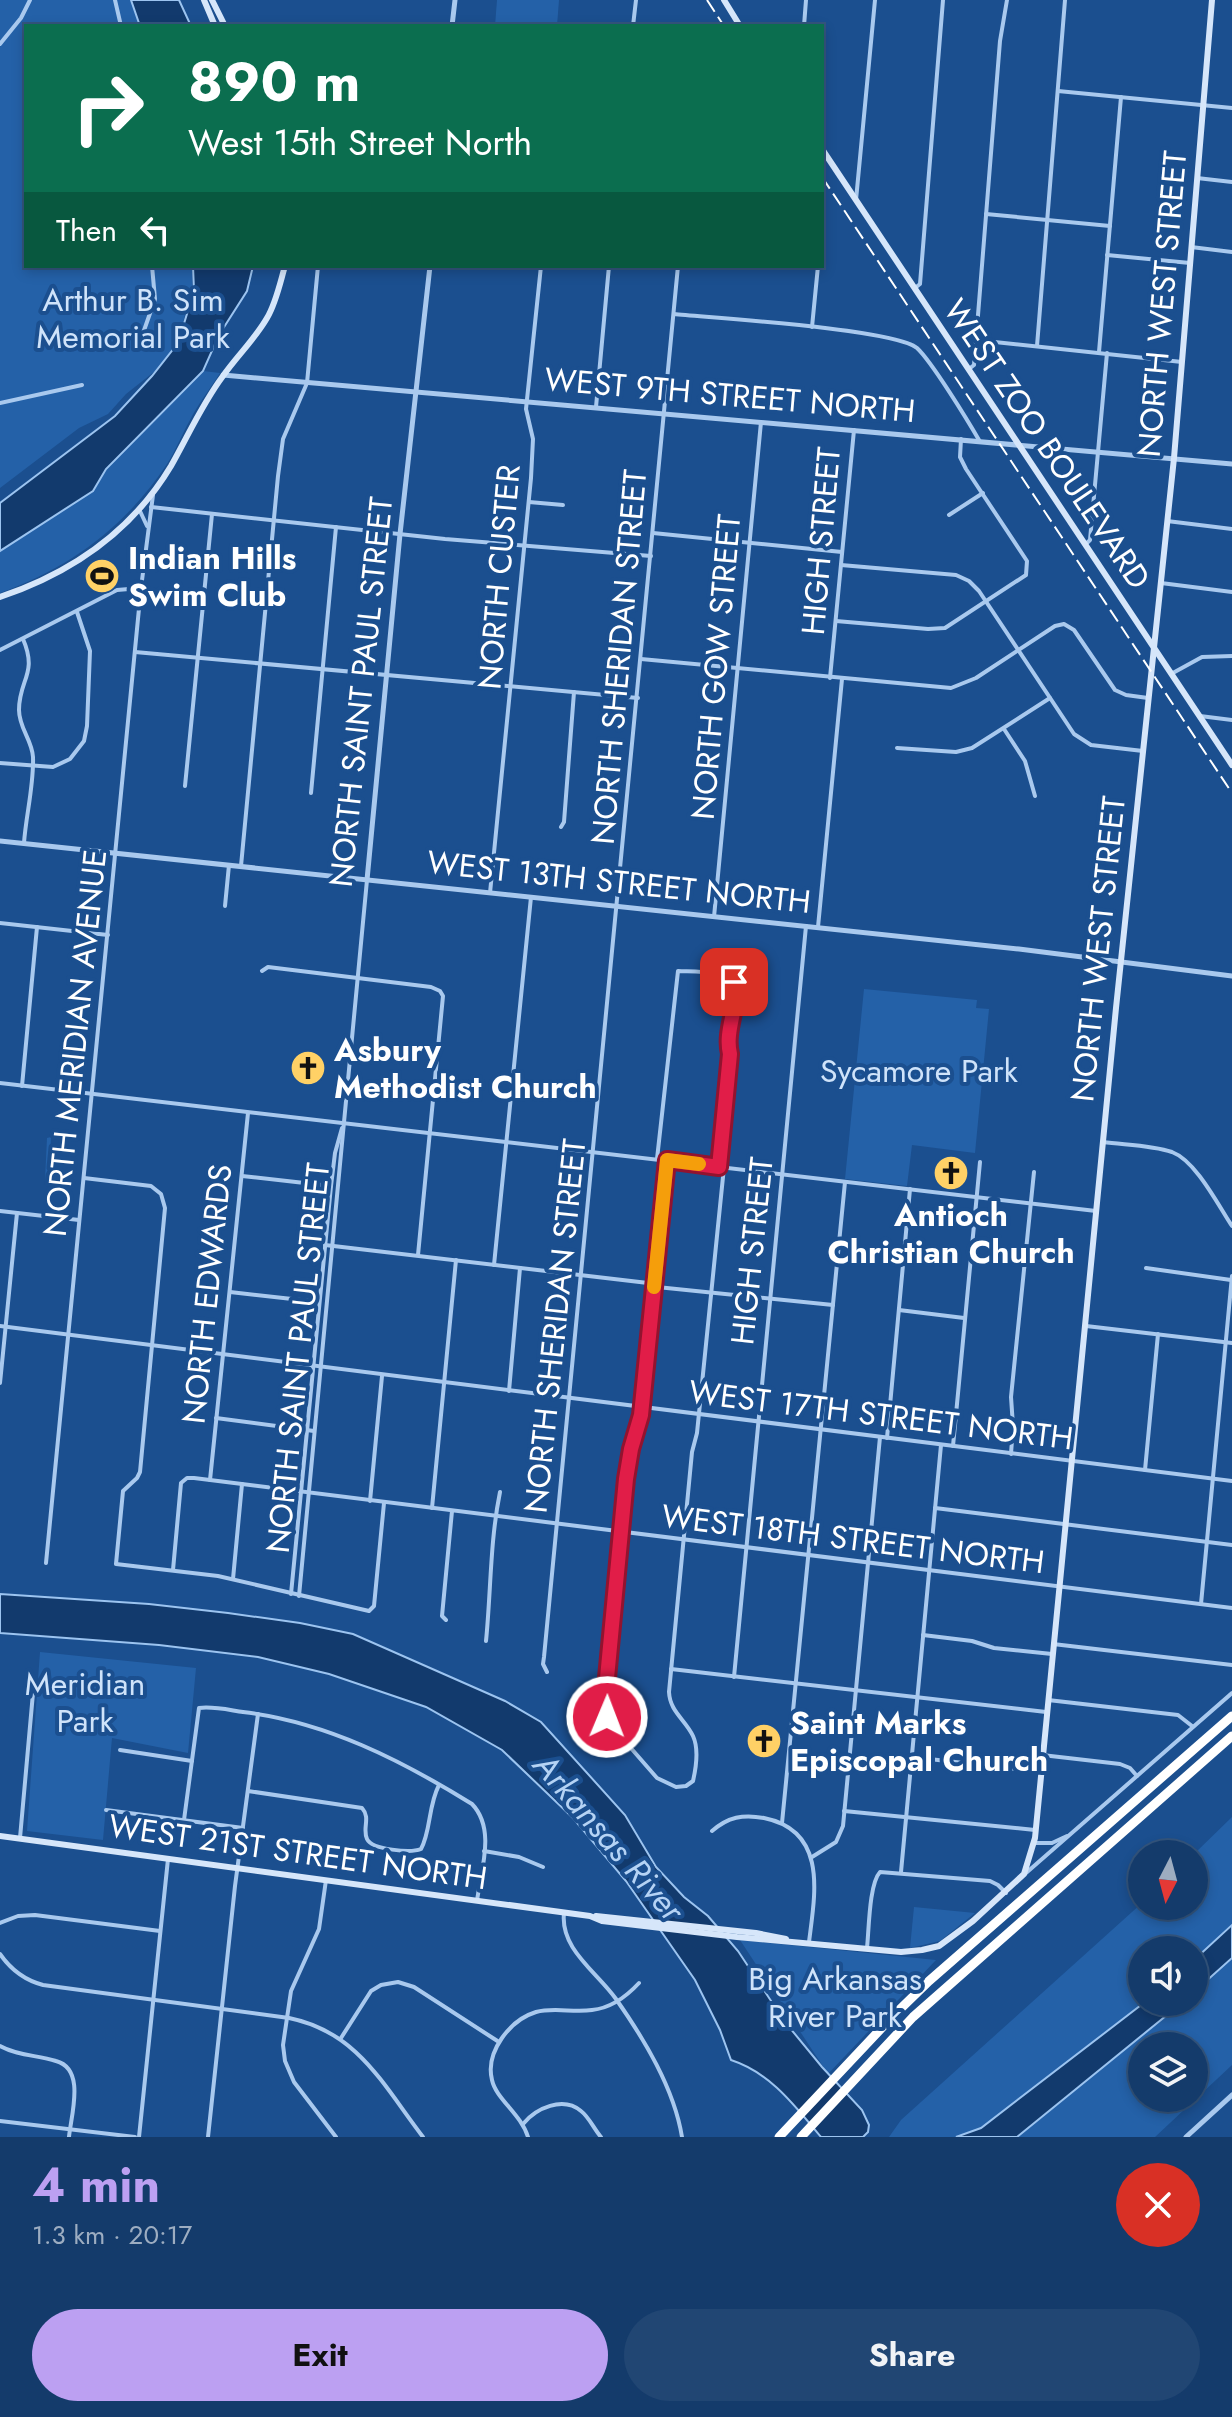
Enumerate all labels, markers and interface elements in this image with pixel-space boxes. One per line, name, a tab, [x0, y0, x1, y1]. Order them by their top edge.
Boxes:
text: 890 m	[188, 41, 360, 122]
icon: right	[56, 56, 160, 160]
text: West 15th Street North	[188, 116, 532, 168]
street label: NORTH WEST STREET	[1126, 149, 1198, 459]
icon: left	[133, 208, 177, 252]
text: Then	[56, 209, 117, 252]
park label: Arthur B. Sim Memorial Park	[36, 277, 231, 360]
street label: WEST ZOO BOULEVARD	[933, 290, 1161, 598]
street label: WEST 9TH STREET NORTH	[543, 356, 917, 434]
street label: HIGH STREET	[790, 445, 852, 637]
street label: NORTH CUSTER	[466, 463, 532, 691]
street label: NORTH SHERIDAN STREET	[580, 468, 658, 846]
street label: NORTH SAINT PAUL STREET	[318, 495, 404, 889]
street label: NORTH GOW STREET	[680, 512, 752, 822]
place label: Indian Hills Swim Club	[128, 535, 296, 618]
sports icon: Indian Hills Swim Club	[83, 557, 121, 595]
street label: NORTH WEST STREET	[1059, 794, 1137, 1104]
street label: WEST 13TH STREET NORTH	[425, 839, 813, 925]
street label: NORTH MERIDIAN AVENUE	[32, 847, 118, 1239]
pin	[700, 948, 768, 1016]
icon: arrive	[712, 960, 756, 1004]
place label: Asbury Methodist Church	[333, 1027, 597, 1110]
park label: Sycamore Park	[820, 1048, 1019, 1094]
church icon: Asbury Methodist Church	[289, 1049, 327, 1087]
street label: NORTH SHERIDAN STREET	[512, 1137, 598, 1515]
church icon: Antioch Christian Church	[932, 1154, 970, 1192]
street label: HIGH STREET	[719, 1155, 785, 1347]
street label: NORTH SAINT PAUL STREET	[255, 1161, 341, 1555]
street label: NORTH EDWARDS	[171, 1162, 243, 1426]
place label: Antioch Christian Church	[827, 1192, 1075, 1275]
street label: WEST 17TH STREET NORTH	[686, 1369, 1076, 1461]
street label: WEST 18TH STREET NORTH	[659, 1493, 1047, 1585]
park label: Meridian Park	[25, 1661, 145, 1744]
position arrow	[565, 1675, 649, 1759]
place label: Saint Marks Episcopal Church	[790, 1700, 1048, 1783]
church icon: Saint Marks Episcopal Church	[745, 1722, 783, 1760]
water label: Arkansas River	[521, 1742, 697, 1933]
street label: WEST 21ST STREET NORTH	[106, 1803, 490, 1901]
north arrow	[1128, 1840, 1208, 1920]
map controls	[1128, 1840, 1208, 2112]
button: sound	[1128, 1936, 1208, 2016]
park label: Big Arkansas River Park	[748, 1956, 922, 2039]
button: layers	[1128, 2032, 1208, 2112]
text: 4 min	[32, 2151, 160, 2220]
button: close	[1116, 2163, 1200, 2247]
text: 1.3 km · 20:17	[32, 2216, 192, 2254]
button: Exit	[32, 2309, 608, 2401]
button: Share	[624, 2309, 1200, 2401]

